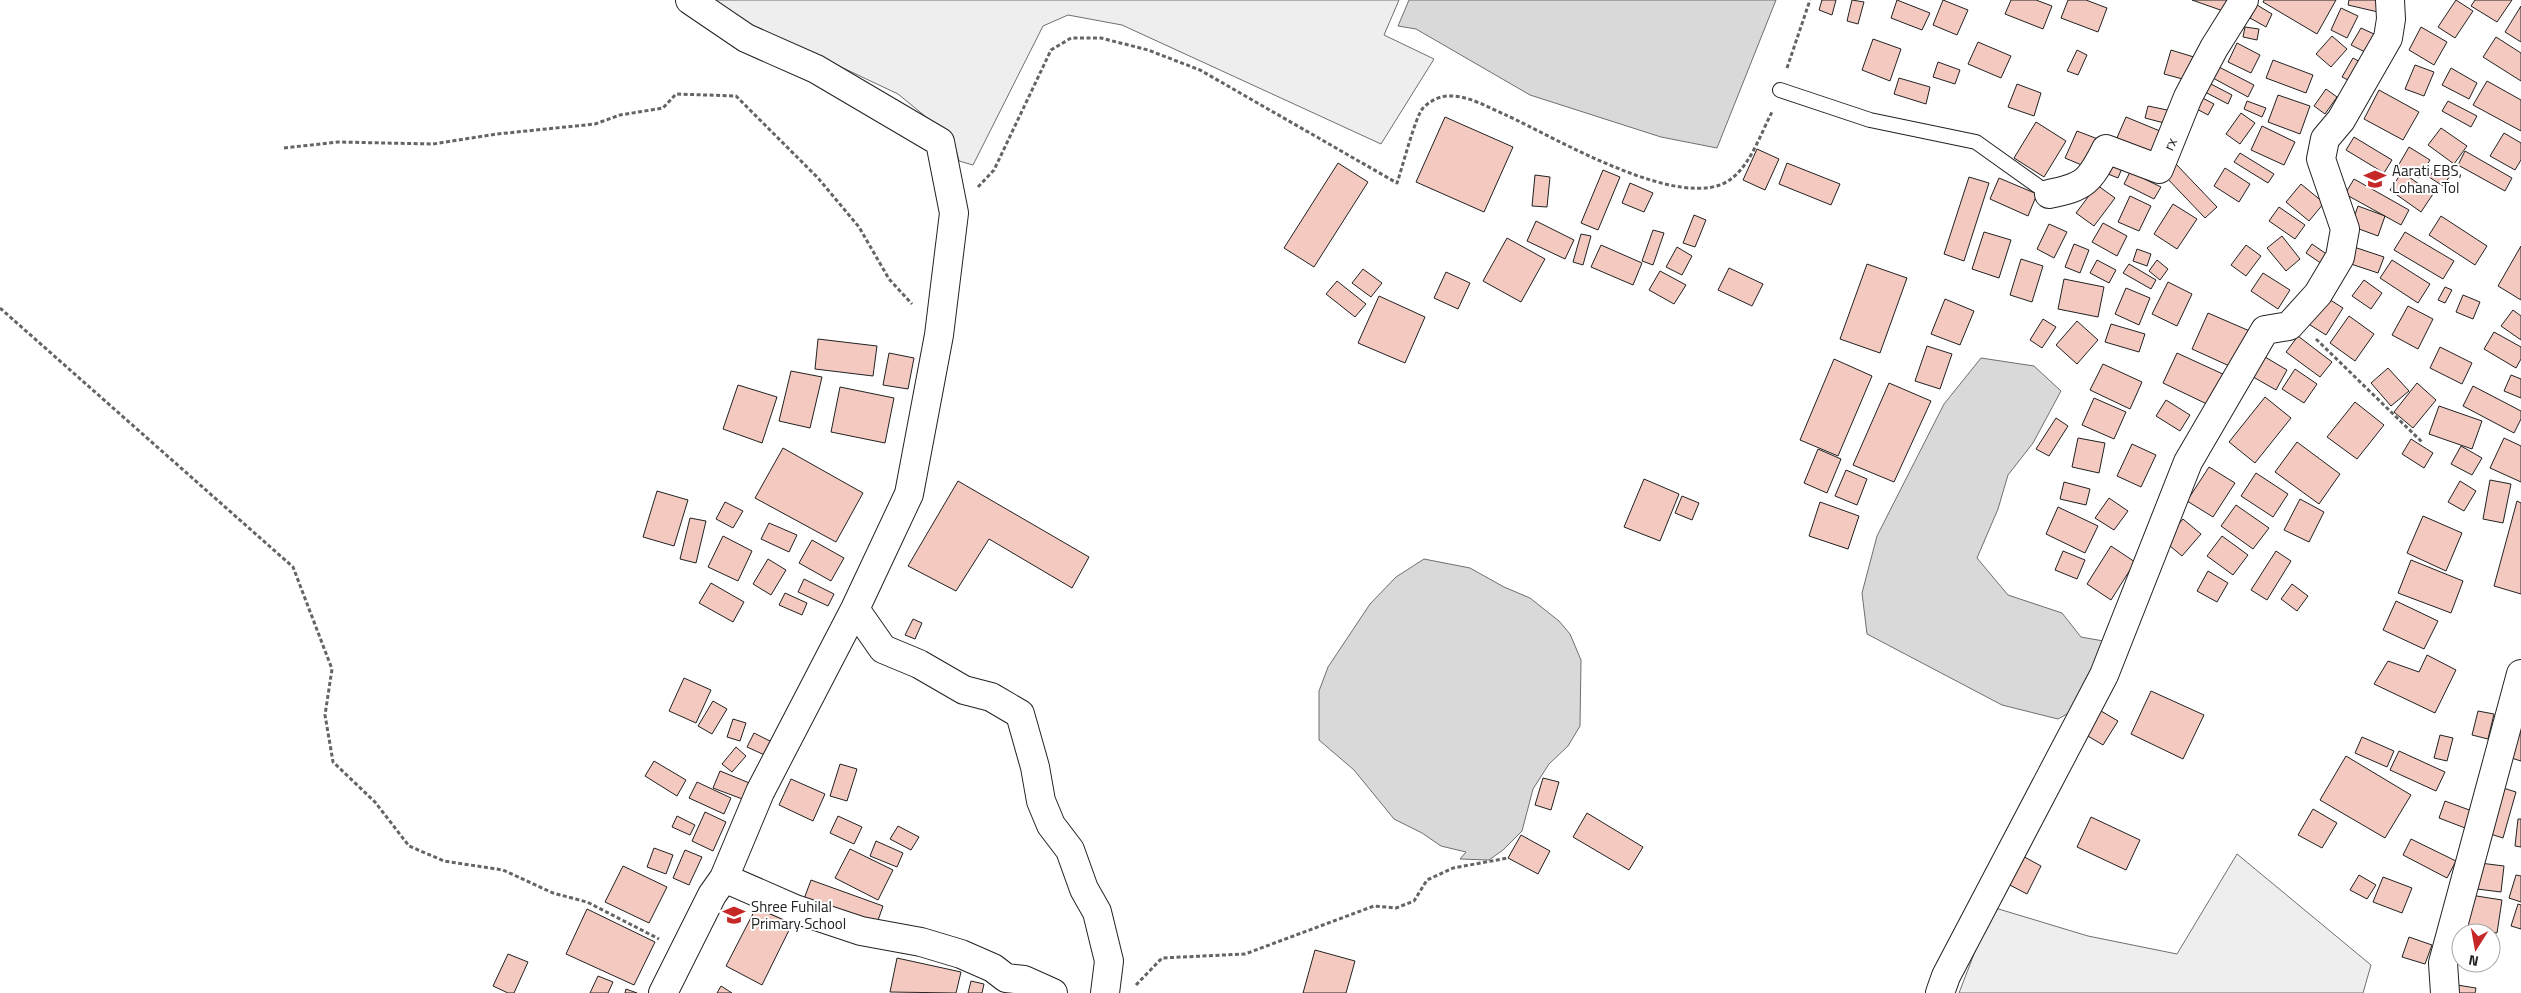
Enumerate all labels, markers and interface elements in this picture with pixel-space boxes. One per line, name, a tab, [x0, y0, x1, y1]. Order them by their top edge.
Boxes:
street label: rx	[2157, 134, 2183, 154]
place label: Aarati EBS, Lohana Tol	[2392, 159, 2462, 199]
school or university icon: Aarati EBS, Lohana Tol	[2362, 166, 2388, 192]
place label: Shree Fuhilal Primary School	[751, 895, 846, 935]
school or university icon: Shree Fuhilal Primary School	[721, 902, 747, 928]
north arrow	[2451, 923, 2501, 973]
text: N	[2467, 950, 2480, 972]

